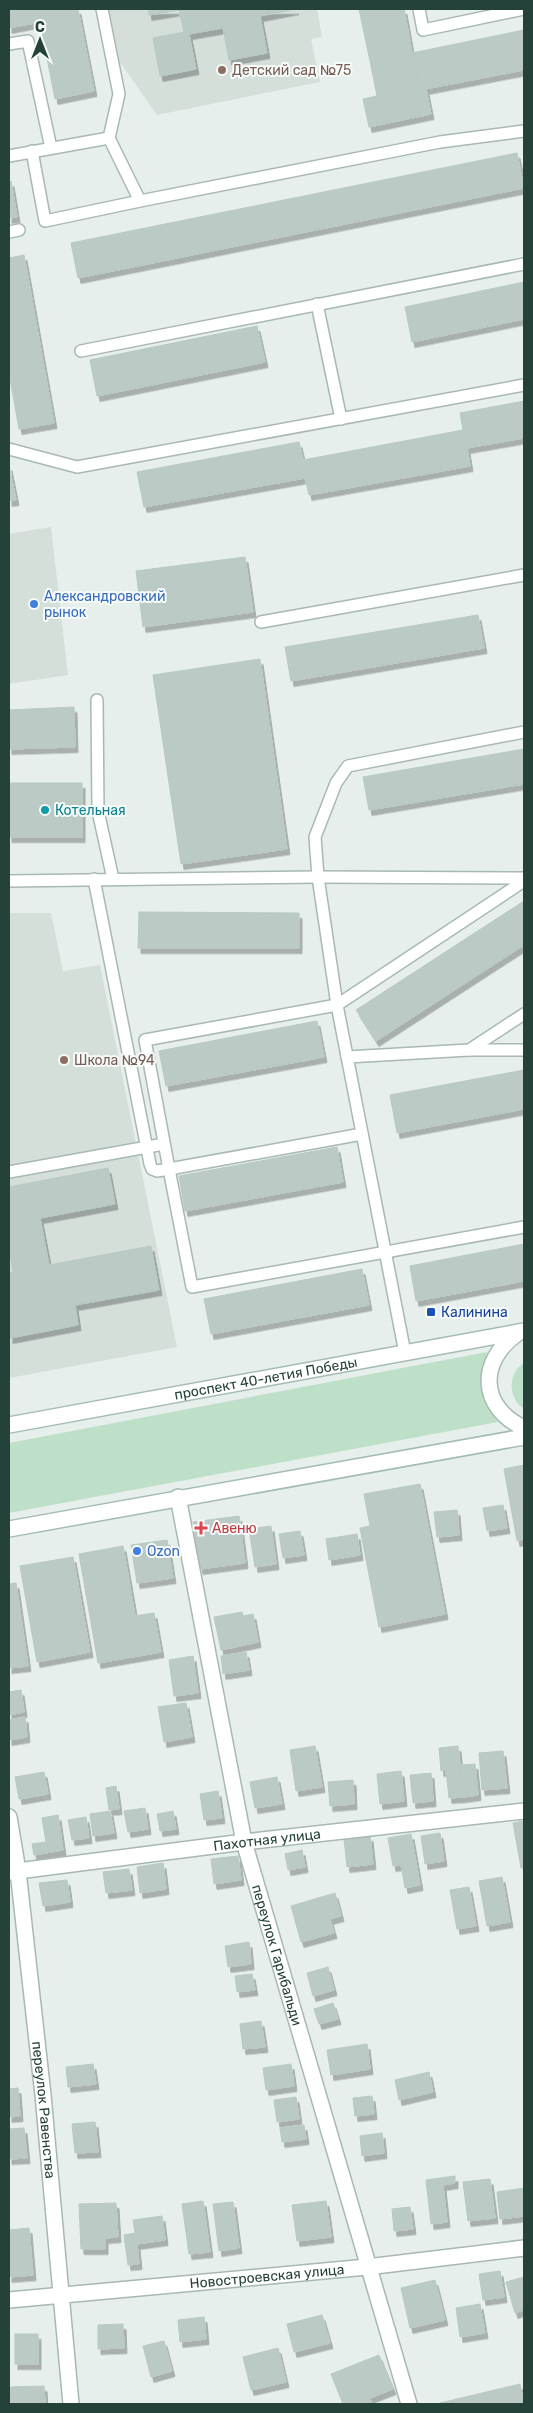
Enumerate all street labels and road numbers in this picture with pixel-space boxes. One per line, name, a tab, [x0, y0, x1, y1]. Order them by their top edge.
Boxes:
street label: проспект 40-летия Победы	[173, 1353, 359, 1403]
street label: Пахотная улица	[212, 1825, 322, 1854]
street label: переулок Гарибальди	[248, 1882, 306, 2028]
street label: переулок Равенства	[29, 2040, 59, 2179]
street label: Новостроевская улица	[189, 2261, 345, 2292]

